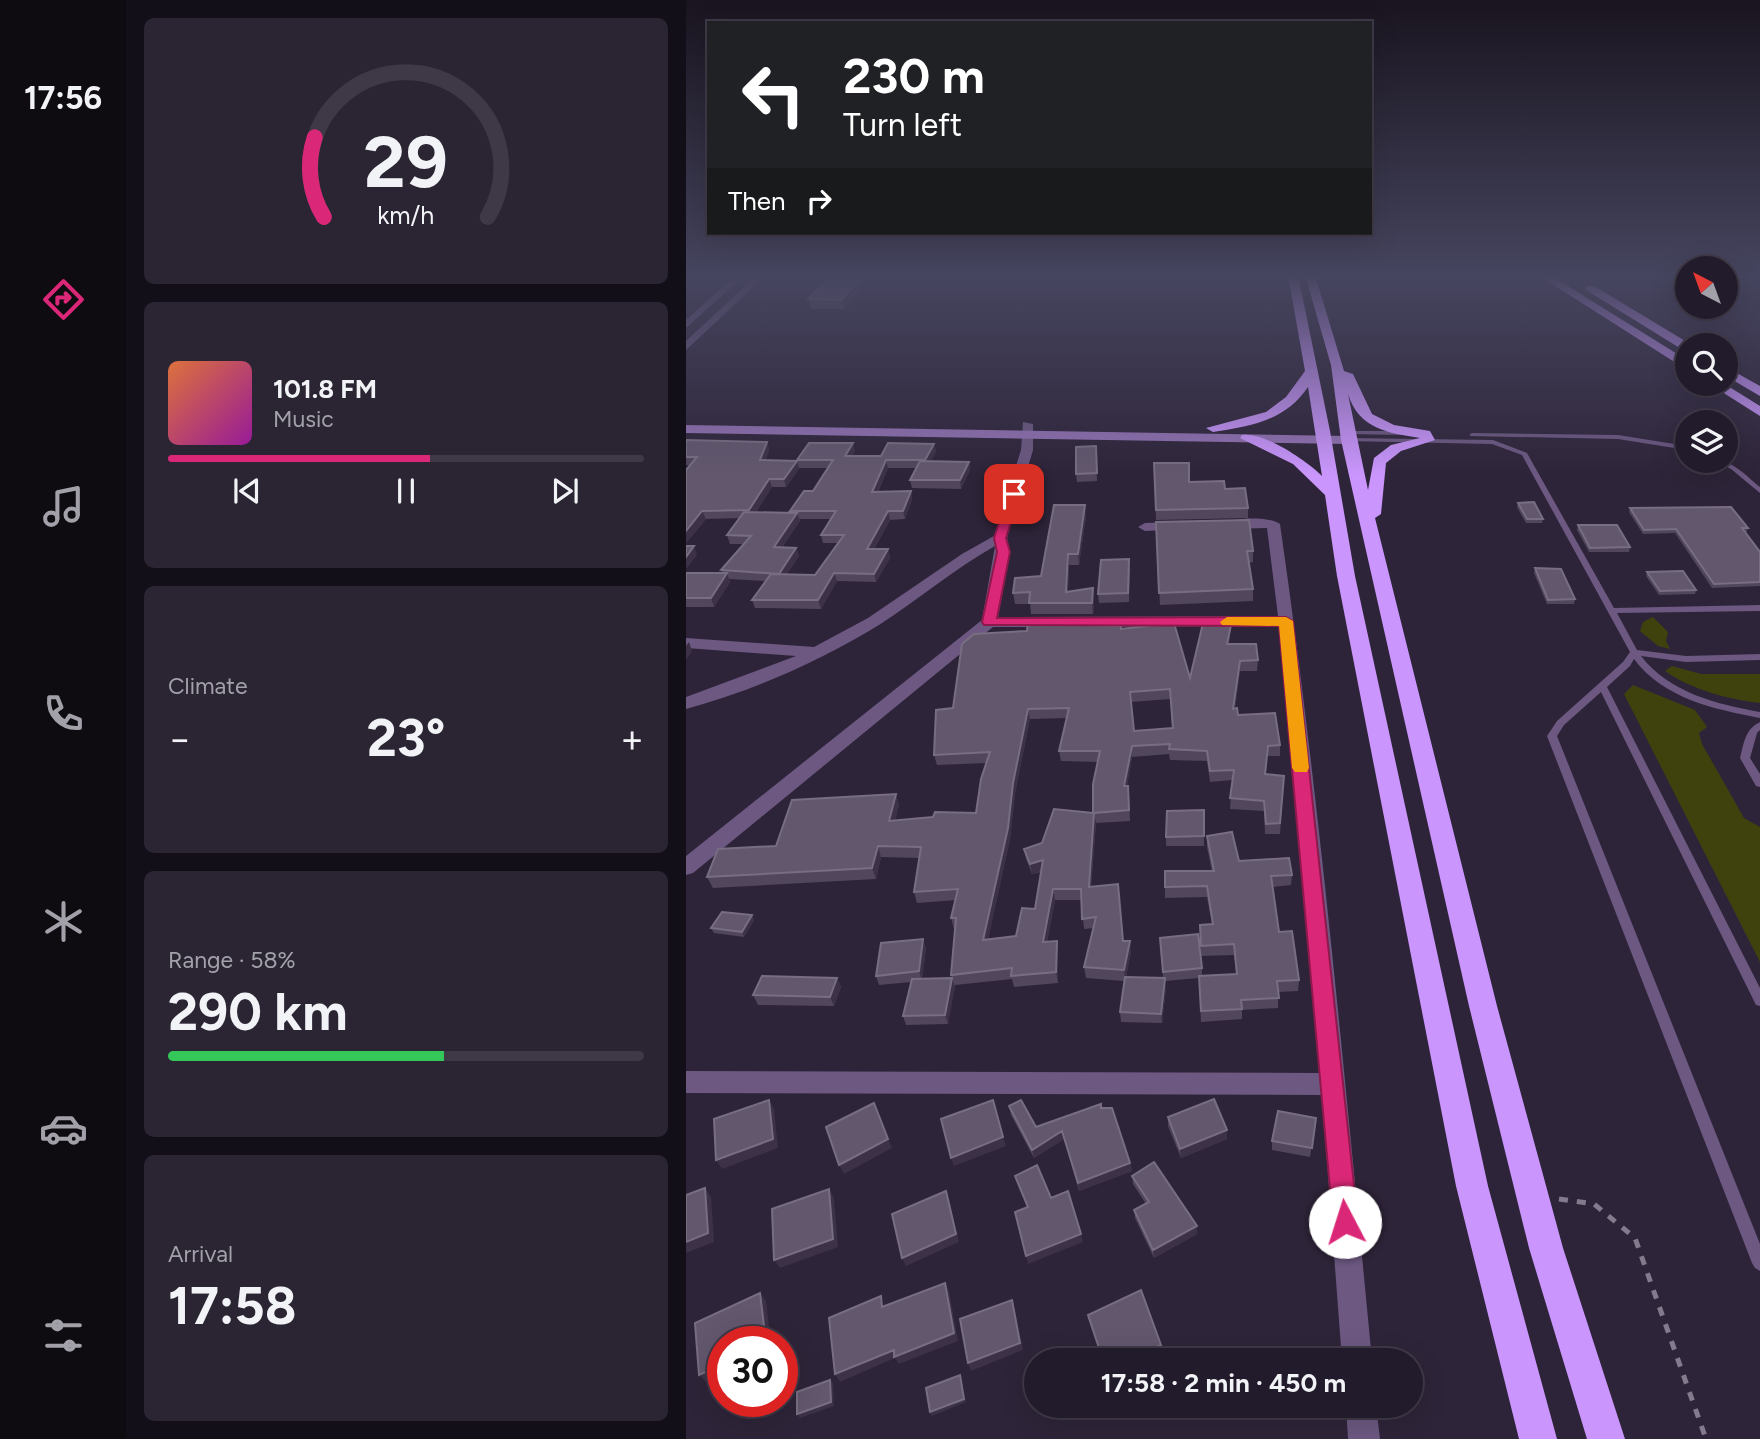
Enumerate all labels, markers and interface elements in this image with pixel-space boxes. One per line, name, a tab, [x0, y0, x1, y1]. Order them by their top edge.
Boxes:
text: 230 m	[843, 46, 985, 105]
icon: left	[728, 49, 819, 140]
text: 17:56	[24, 79, 102, 117]
text: Turn left	[843, 106, 962, 144]
text: 29	[364, 118, 448, 205]
icon: right	[800, 182, 838, 220]
text: Then	[728, 185, 786, 217]
text: km/h	[377, 200, 435, 230]
north arrow	[1675, 256, 1738, 318]
map controls	[1675, 256, 1738, 473]
icon: directions	[39, 275, 88, 324]
button: search	[1675, 333, 1738, 396]
text: 101.8 FM	[273, 373, 377, 405]
text: Music	[273, 405, 334, 433]
button: layers	[1675, 410, 1738, 473]
pin	[984, 464, 1044, 524]
icon: previous	[228, 472, 266, 510]
icon: pause	[387, 472, 425, 510]
icon: next	[546, 472, 584, 510]
icon: arrive	[995, 475, 1033, 513]
icon: music	[39, 482, 88, 531]
text: Climate	[168, 672, 247, 700]
icon: phone	[39, 689, 88, 738]
text: 23°	[367, 707, 445, 769]
text: −	[168, 716, 192, 762]
text: +	[620, 716, 644, 762]
icon: climate	[39, 897, 88, 946]
text: Range · 58%	[168, 946, 296, 974]
text: 290 km	[168, 981, 348, 1043]
icon: car	[39, 1104, 88, 1153]
position arrow	[1308, 1185, 1382, 1259]
text: Arrival	[168, 1240, 233, 1268]
text: 17:58	[168, 1275, 297, 1337]
icon: filters	[39, 1311, 88, 1360]
speed limit sign: 30	[707, 1326, 798, 1417]
text: 17:58 · 2 min · 450 m	[1101, 1367, 1346, 1399]

